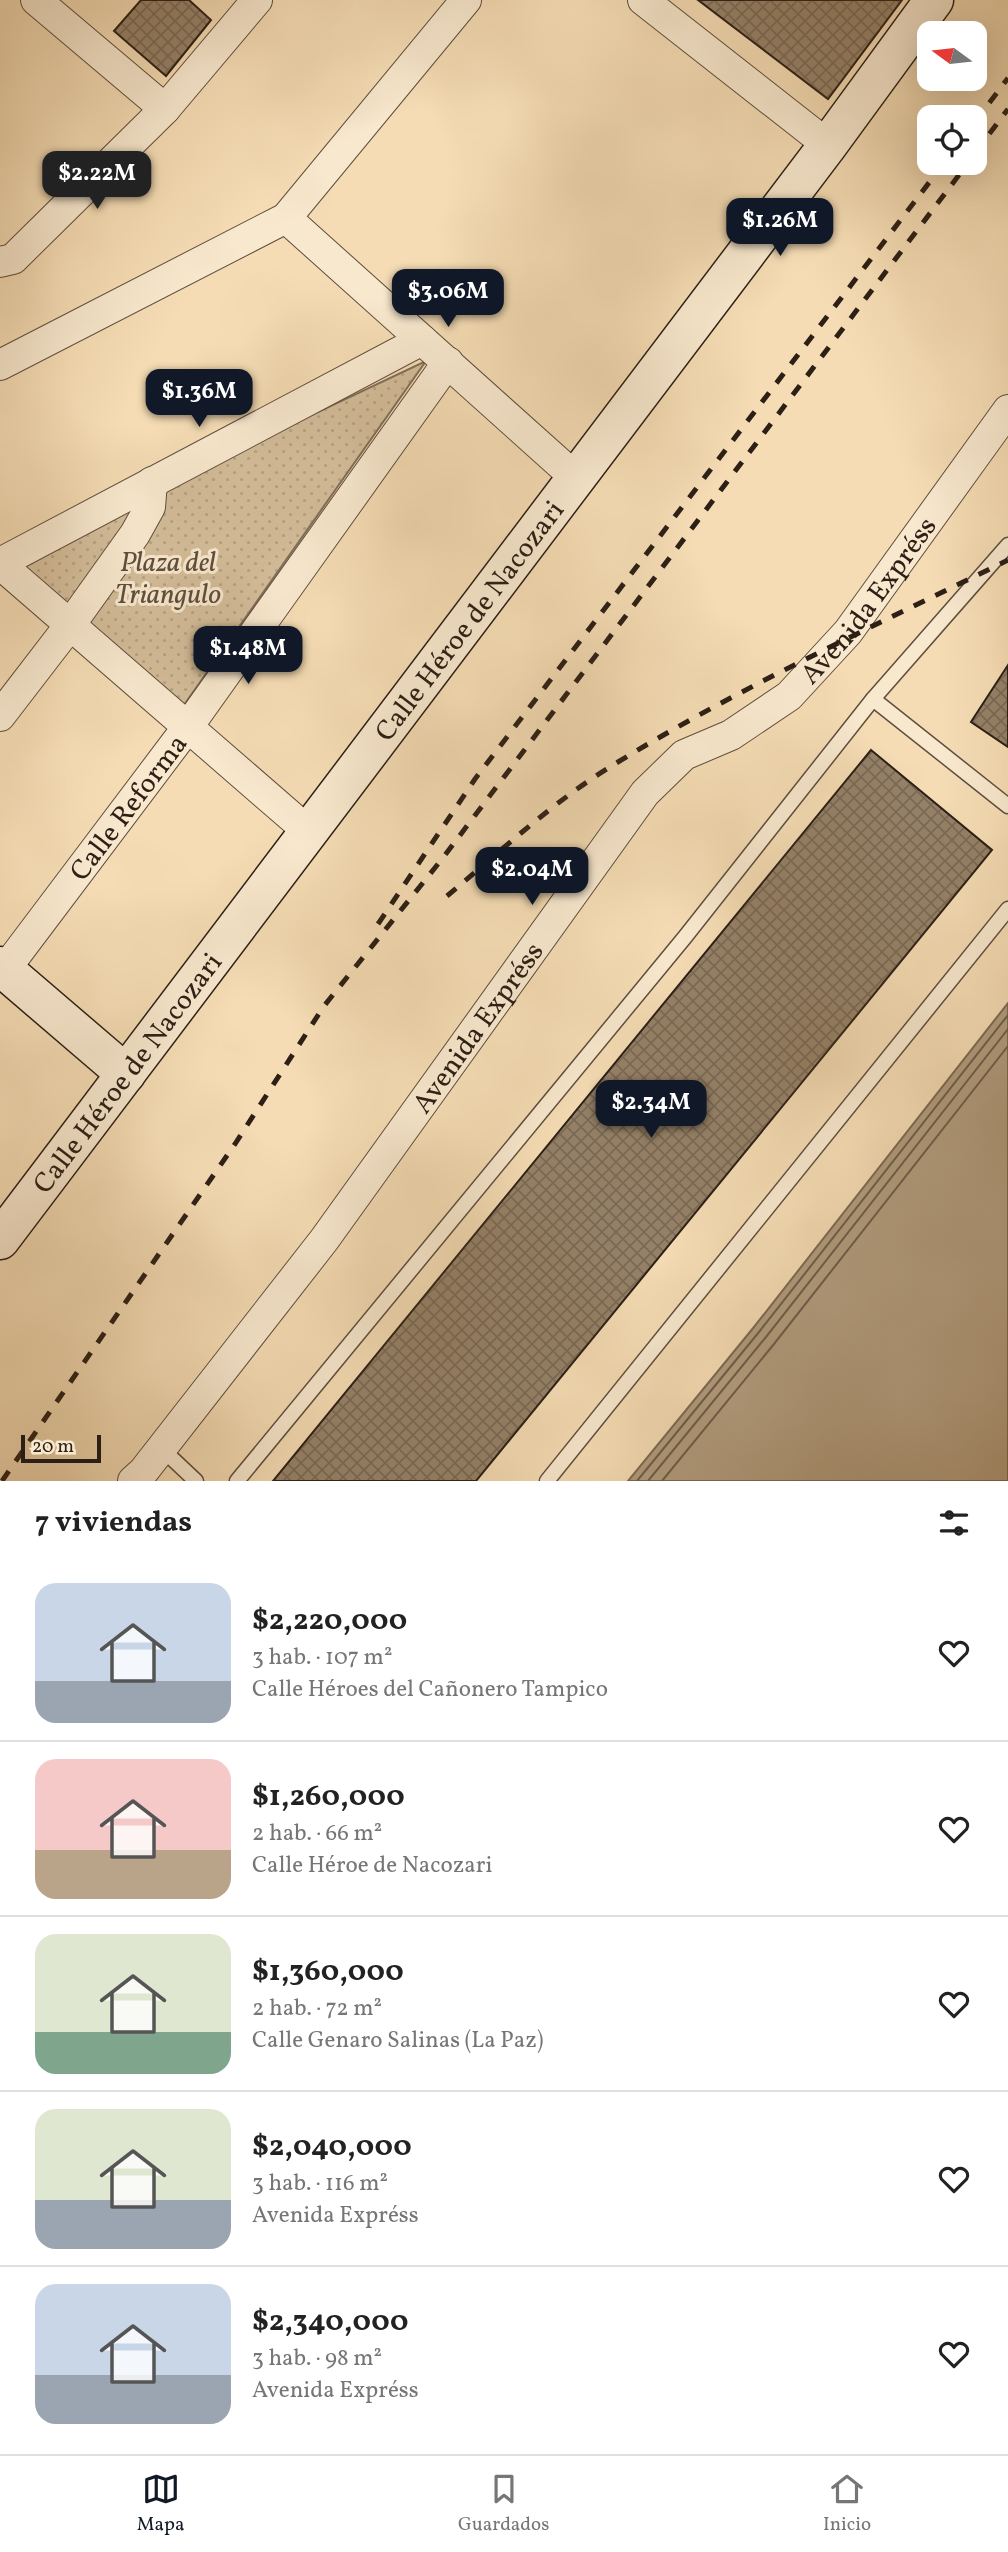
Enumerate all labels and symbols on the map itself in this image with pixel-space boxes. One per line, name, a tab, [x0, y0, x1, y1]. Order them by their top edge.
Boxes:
north arrow	[917, 21, 987, 91]
pin: $2.22M	[40, 152, 154, 211]
pin: $1.26M	[723, 198, 837, 258]
pin: $3.06M	[391, 270, 505, 329]
pin: $1.36M	[142, 370, 256, 429]
street label: Calle Héroe de Nacozari	[367, 493, 574, 750]
street label: Avenida Expréss	[792, 509, 947, 694]
park label: Plaza del Triangulo	[115, 544, 221, 615]
pin: $1.48M	[191, 626, 305, 686]
street label: Calle Reforma	[61, 727, 198, 890]
pin: $2.04M	[475, 848, 589, 907]
street label: Avenida Expréss	[404, 935, 554, 1122]
street label: Calle Héroe de Nacozari	[25, 945, 233, 1203]
pin: $2.34M	[594, 1080, 708, 1140]
scale bar	[21, 1432, 102, 1464]

